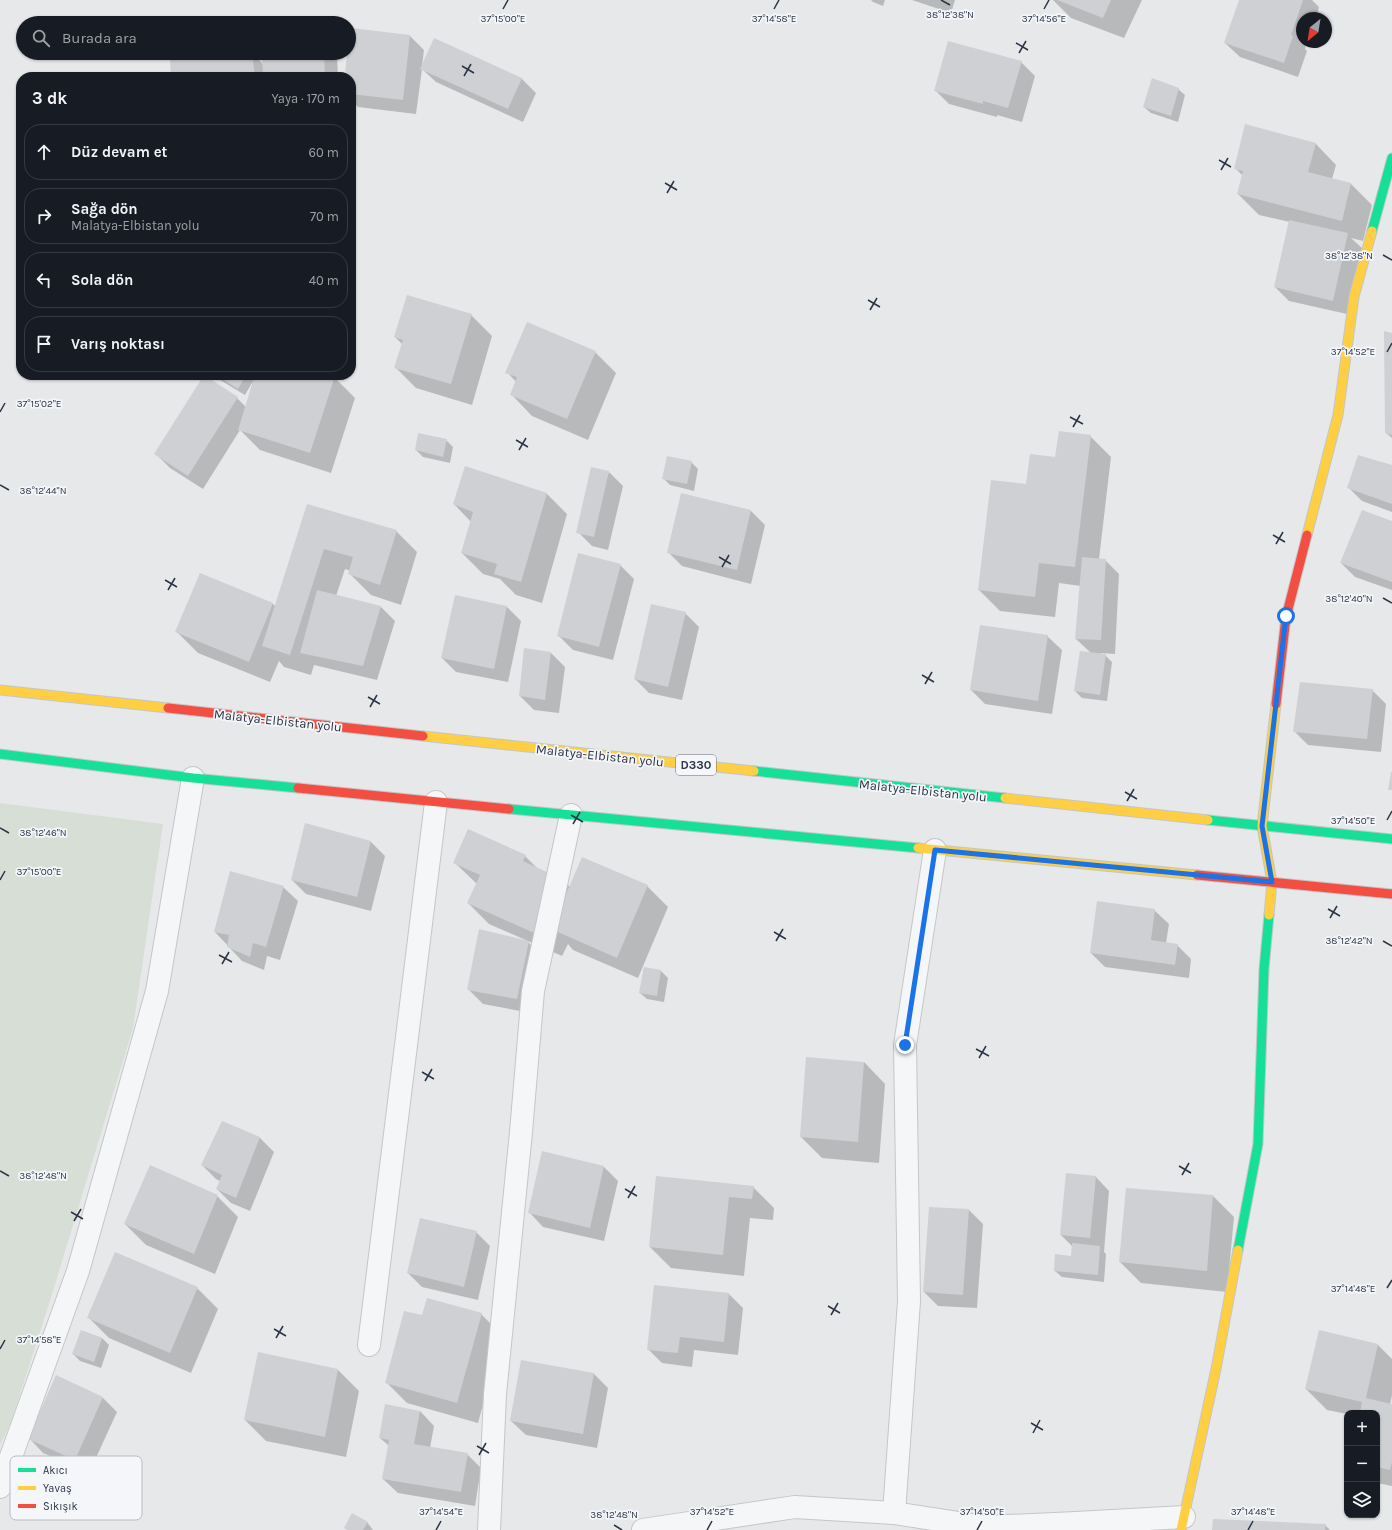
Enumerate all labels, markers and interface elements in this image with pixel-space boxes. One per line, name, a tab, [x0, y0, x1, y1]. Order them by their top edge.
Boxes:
text: 38°12'38"N	[926, 9, 974, 21]
north arrow	[1296, 12, 1332, 48]
text: 37°15'00"E	[481, 13, 525, 25]
text: 37°14'58"E	[752, 13, 796, 25]
text: 37°14'56"E	[1022, 13, 1066, 25]
search box	[16, 16, 356, 60]
icon: search	[30, 27, 52, 49]
text: Burada ara	[62, 29, 137, 47]
text: 3 dk	[32, 88, 67, 108]
text: Yaya · 170 m	[271, 91, 340, 106]
icon: ahead	[33, 141, 55, 163]
text: Düz devam et	[71, 143, 168, 161]
text: 60 m	[309, 145, 339, 160]
text: Sağa dön	[71, 200, 138, 218]
icon: right	[33, 205, 55, 227]
text: 70 m	[310, 209, 339, 224]
text: Malatya-Elbistan yolu	[71, 218, 200, 233]
text: 38°12'38"N	[1325, 250, 1373, 262]
icon: left	[33, 269, 55, 291]
text: Sola dön	[71, 271, 133, 289]
text: 40 m	[309, 273, 339, 288]
icon: arrive	[33, 333, 55, 355]
text: Varış noktası	[71, 335, 165, 353]
text: 37°14'52"E	[1331, 346, 1375, 358]
text: 37°15'02"E	[17, 398, 61, 410]
text: 38°12'44"N	[20, 485, 66, 497]
text: 38°12'40"N	[1325, 593, 1373, 605]
route start	[1277, 607, 1295, 625]
street label: Malatya-Elbistan yolu	[213, 706, 343, 735]
street label: Malatya-Elbistan yolu	[535, 741, 665, 770]
road number: D330	[676, 755, 716, 775]
street label: Malatya-Elbistan yolu	[858, 776, 988, 805]
text: 37°14'50"E	[1331, 815, 1375, 827]
text: 38°12'46"N	[19, 827, 67, 839]
text: 37°15'00"E	[17, 866, 61, 878]
text: 38°12'42"N	[1325, 935, 1373, 947]
route end	[896, 1036, 914, 1054]
text: 38°12'48"N	[19, 1170, 67, 1182]
text: 37°14'48"E	[1331, 1283, 1375, 1295]
text: 37°14'58"E	[17, 1334, 61, 1346]
map controls	[1344, 1410, 1380, 1518]
button: +	[1344, 1410, 1380, 1446]
button: −	[1344, 1446, 1380, 1482]
legend	[10, 1456, 142, 1520]
text: Akıcı	[43, 1464, 68, 1477]
text: Yavaş	[43, 1482, 72, 1495]
button: layers	[1344, 1482, 1380, 1518]
text: Sıkışık	[43, 1500, 78, 1513]
text: 37°14'54"E	[419, 1506, 463, 1518]
text: 37°14'52"E	[690, 1506, 734, 1518]
text: 37°14'50"E	[960, 1506, 1004, 1518]
text: 37°14'48"E	[1231, 1506, 1275, 1518]
text: 38°12'48"N	[590, 1509, 638, 1521]

